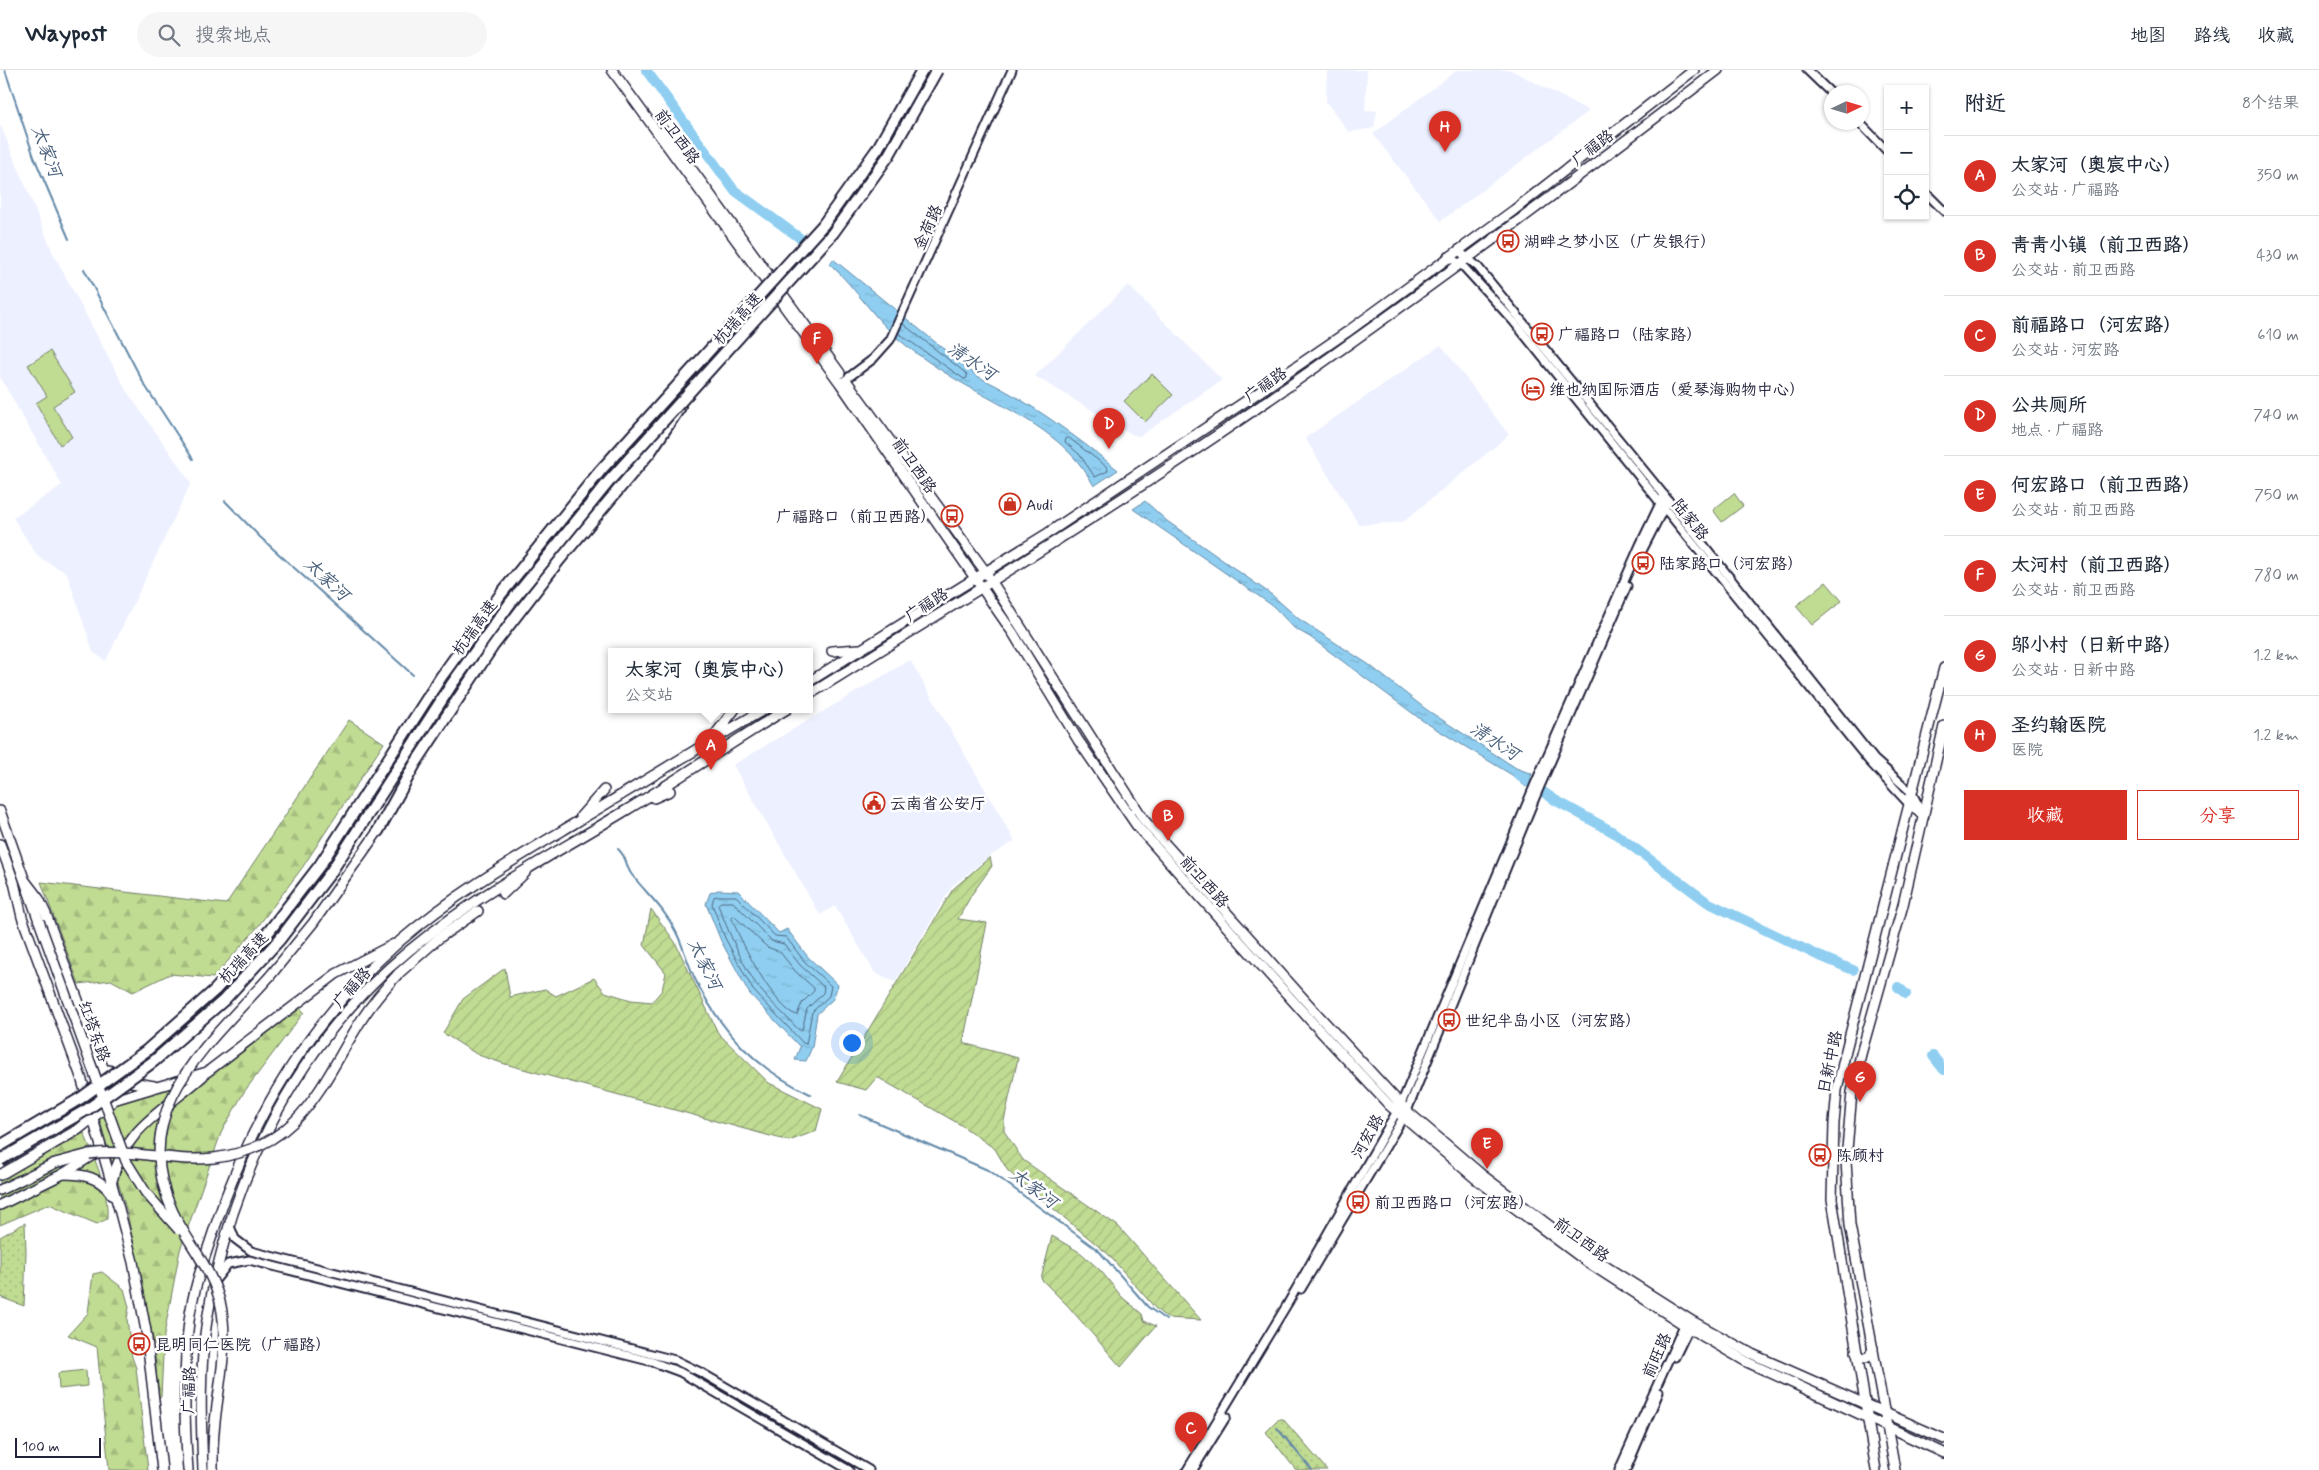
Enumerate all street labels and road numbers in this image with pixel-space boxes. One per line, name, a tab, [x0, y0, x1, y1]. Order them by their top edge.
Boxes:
street label: 前卫西路	[649, 105, 704, 169]
street label: 广福路	[1567, 125, 1618, 171]
street label: 金荷路	[909, 201, 948, 254]
street label: 杭瑞高速	[709, 288, 767, 350]
street label: 广福路	[1240, 363, 1292, 408]
street label: 前卫西路	[887, 434, 941, 498]
street label: 陆家路	[1667, 495, 1713, 545]
street label: 广福路	[901, 583, 953, 627]
street label: 杭瑞高速	[448, 596, 503, 660]
street label: 前卫西路	[1175, 851, 1233, 913]
street label: 杭瑞高速	[215, 927, 274, 989]
street label: 广福路	[328, 963, 376, 1013]
street label: 红塔东路	[73, 998, 114, 1065]
street label: 日新中路	[1814, 1029, 1847, 1096]
street label: 河宏路	[1347, 1111, 1389, 1163]
street label: 前卫西路	[1549, 1213, 1613, 1268]
street label: 前旺路	[1638, 1329, 1677, 1382]
street label: 广福路	[178, 1366, 201, 1414]

